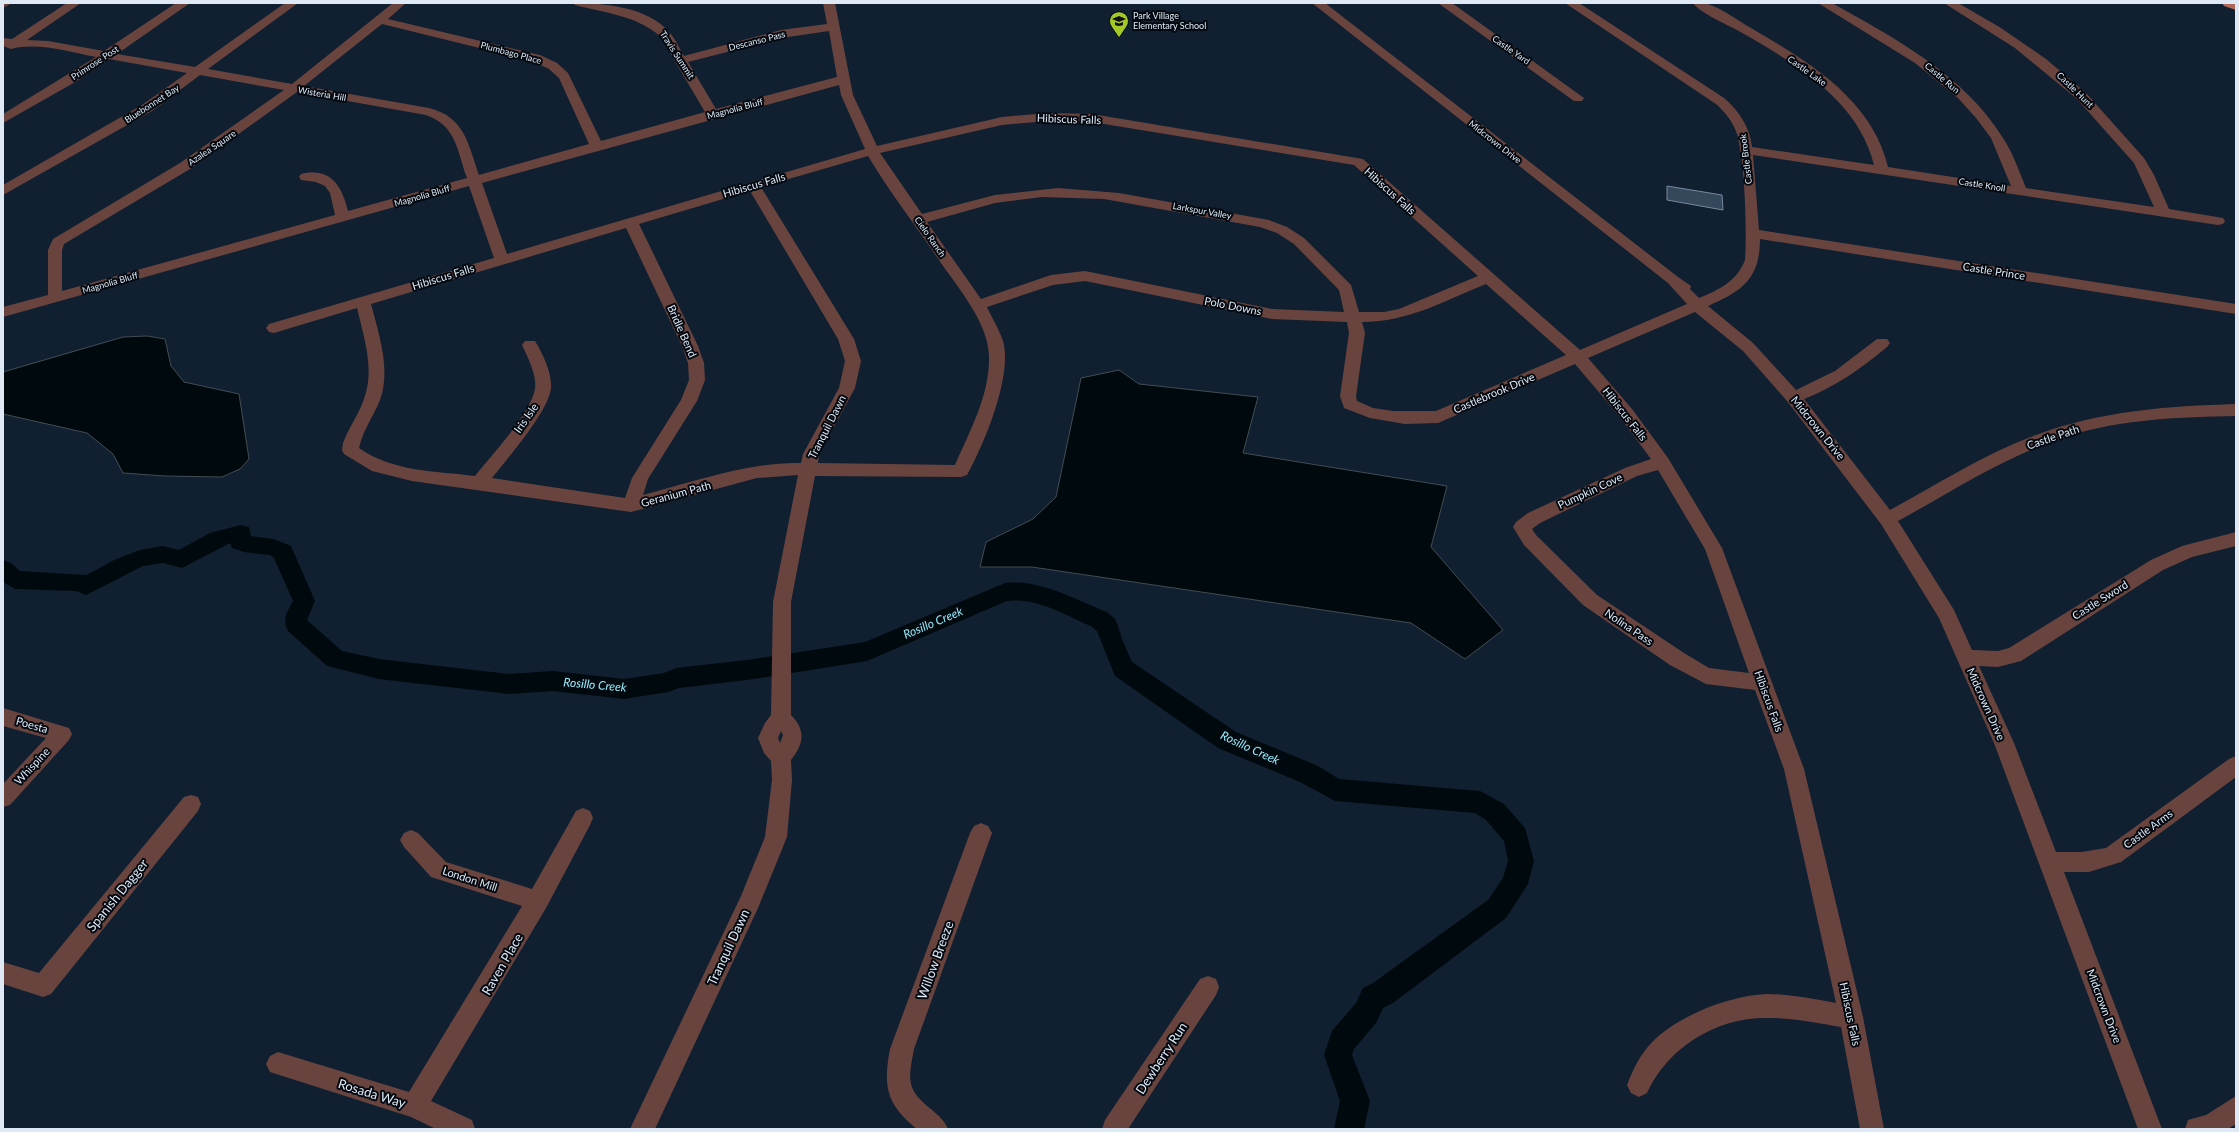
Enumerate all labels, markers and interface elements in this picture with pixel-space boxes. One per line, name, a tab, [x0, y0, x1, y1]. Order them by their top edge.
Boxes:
school or university icon: Park Village Elementary School	[1108, 10, 1130, 38]
place label: Park Village Elementary School	[1133, 10, 1206, 31]
street label: Descanso Pass	[727, 28, 786, 53]
street label: Travis Summit	[658, 29, 697, 81]
street label: Castle Yard	[1490, 33, 1532, 67]
street label: Plumbago Place	[480, 39, 543, 66]
street label: Primrose Post	[69, 43, 121, 82]
street label: Castle Lake	[1786, 53, 1829, 88]
street label: Castle Run	[1923, 60, 1962, 95]
street label: Castle Hunt	[2055, 69, 2097, 110]
street label: Bluebonnet Bay	[122, 82, 181, 125]
street label: Wisteria Hill	[297, 84, 347, 103]
street label: Magnolia Bluff	[706, 96, 764, 121]
street label: Hibiscus Falls	[1037, 111, 1102, 126]
street label: Midcrown Drive	[1467, 118, 1524, 166]
street label: Azalea Square	[186, 127, 238, 168]
street label: Castle Brook	[1737, 133, 1754, 185]
street label: Hibiscus Falls	[1362, 164, 1419, 217]
street label: Hibiscus Falls	[721, 169, 787, 200]
street label: Castle Knoll	[1958, 175, 2006, 194]
street label: Magnolia Bluff	[393, 182, 451, 209]
street label: Larkspur Valley	[1172, 200, 1233, 221]
street label: Cielo Ranch	[912, 214, 948, 259]
street label: Castle Prince	[1962, 259, 2026, 282]
street label: Hibiscus Falls	[410, 261, 476, 292]
street label: Magnolia Bluff	[81, 269, 139, 296]
street label: Polo Downs	[1203, 294, 1263, 317]
street label: Bridle Bend	[665, 303, 700, 359]
street label: Castlebrook Drive	[1451, 369, 1537, 416]
street label: Hibiscus Falls	[1600, 384, 1650, 443]
street label: Tranquil Dawn	[805, 393, 848, 461]
street label: Midcrown Drive	[1789, 393, 1848, 462]
street label: Iris Isle	[511, 400, 541, 435]
street label: Castle Path	[2025, 421, 2081, 452]
street label: Pumpkin Cove	[1555, 470, 1624, 511]
street label: Geranium Path	[639, 478, 712, 509]
street label: Castle Sword	[2069, 577, 2130, 622]
water label: Rosillo Creek	[901, 603, 965, 642]
street label: Nolina Pass	[1603, 606, 1656, 648]
street label: Midcrown Drive	[1965, 666, 2008, 742]
street label: Hibiscus Falls	[1752, 668, 1787, 734]
water label: Rosillo Creek	[563, 674, 628, 695]
street label: Poesta	[15, 714, 50, 735]
water label: Rosillo Creek	[1218, 727, 1282, 768]
street label: Whispine	[11, 744, 52, 787]
street label: Castle Arms	[2121, 806, 2175, 851]
street label: Spanish Dagger	[83, 855, 151, 934]
street label: London Mill	[441, 864, 499, 894]
street label: Tranquil Dawn	[703, 906, 753, 988]
street label: Willow Breeze	[913, 918, 957, 1001]
street label: Raven Place	[478, 930, 526, 998]
street label: Midcrown Drive	[2084, 967, 2125, 1045]
street label: Hibiscus Falls	[1837, 981, 1864, 1047]
street label: Dewberry Run	[1132, 1019, 1190, 1097]
street label: Rosada Way	[336, 1075, 408, 1111]

